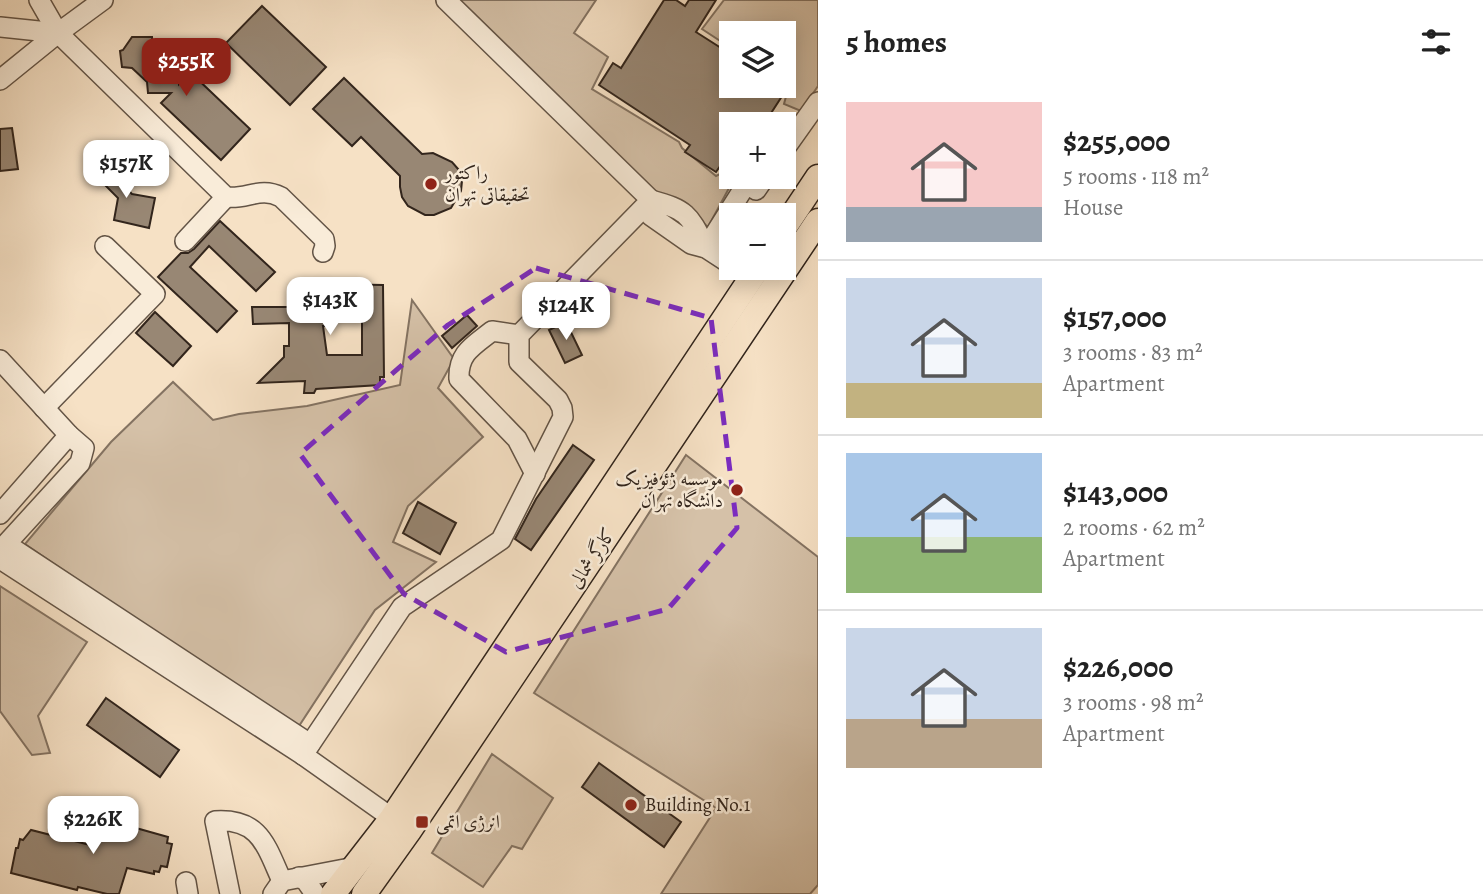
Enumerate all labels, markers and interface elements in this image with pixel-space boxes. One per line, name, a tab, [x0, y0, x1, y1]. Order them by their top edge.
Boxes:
map controls	[719, 21, 796, 280]
button: layers	[719, 21, 796, 98]
text: 5 homes	[846, 22, 947, 62]
icon: filters	[1417, 23, 1455, 61]
pin: $255K	[137, 38, 235, 98]
text: $255K	[158, 45, 214, 76]
button: +	[719, 112, 796, 189]
text: $255,000	[1063, 121, 1170, 161]
icon: home	[902, 130, 986, 214]
pin: $157K	[77, 140, 175, 200]
text: $157K	[99, 147, 153, 178]
place label: راکتور تحقیقاتی تهران	[443, 160, 530, 208]
text: 5 rooms · 118 m²	[1063, 161, 1209, 192]
marker: راکتور تحقیقاتی تهران	[423, 176, 439, 192]
text: House	[1063, 192, 1123, 223]
button: −	[719, 203, 796, 280]
pin: $143K	[281, 278, 379, 337]
pin: $124K	[517, 282, 615, 342]
text: $143K	[303, 284, 357, 315]
text: $124K	[538, 289, 594, 320]
text: $157,000	[1063, 297, 1167, 337]
icon: home	[902, 306, 986, 390]
text: 3 rooms · 83 m²	[1063, 337, 1203, 368]
text: Apartment	[1063, 368, 1165, 399]
place label: موسسه ژئوفیزیک دانشگاه تهران	[615, 466, 723, 514]
text: $143,000	[1063, 472, 1168, 512]
icon: home	[902, 481, 986, 565]
marker: موسسه ژئوفیزیک دانشگاه تهران	[729, 482, 745, 498]
text: 2 rooms · 62 m²	[1063, 512, 1205, 543]
street label: کارگر شمالی	[562, 523, 622, 593]
text: Apartment	[1063, 543, 1165, 574]
text: $226,000	[1063, 647, 1173, 687]
icon: home	[902, 656, 986, 740]
text: 3 rooms · 98 m²	[1063, 687, 1204, 718]
text: Apartment	[1063, 718, 1165, 749]
place label: Building No.1	[645, 792, 751, 818]
pin: $226K	[44, 796, 142, 856]
marker: Building No.1	[623, 797, 639, 813]
text: $226K	[64, 803, 122, 834]
place label: انرژی اتمی	[436, 809, 500, 835]
marker: انرژی اتمی	[414, 814, 430, 830]

